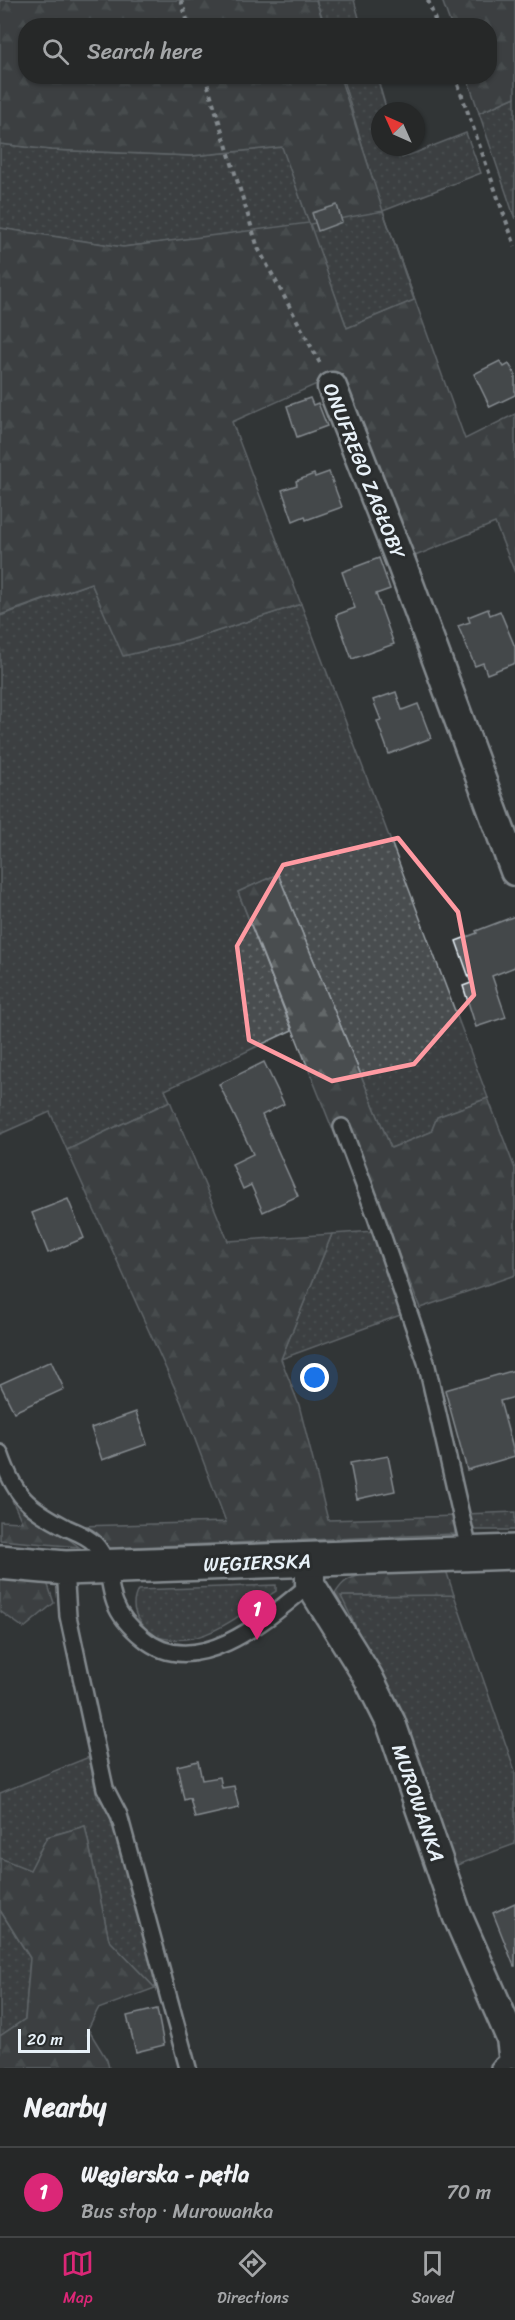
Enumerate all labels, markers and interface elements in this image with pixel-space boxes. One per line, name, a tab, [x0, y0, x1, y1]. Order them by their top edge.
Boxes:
search box	[18, 18, 497, 84]
text: Search here	[87, 32, 203, 71]
icon: search	[39, 35, 72, 68]
north arrow	[371, 102, 425, 156]
street label: ONUFREGO ZAGŁOBY	[313, 378, 416, 565]
your location	[300, 1363, 329, 1392]
street label: WĘGIERSKA	[203, 1544, 311, 1582]
pin: 1	[238, 1590, 276, 1640]
street label: MUROWANKA	[381, 1739, 455, 1867]
text: 20 m	[27, 2025, 63, 2054]
scale bar	[18, 2026, 90, 2054]
text: Nearby	[24, 2084, 106, 2130]
text: Węgierska - pętla	[81, 2155, 249, 2194]
text: 1	[39, 2175, 48, 2210]
text: 70 m	[446, 2175, 491, 2210]
text: Bus stop · Murowanka	[81, 2194, 273, 2229]
tab: Map	[61, 2247, 94, 2312]
tab: Directions	[217, 2247, 289, 2312]
tab: Saved	[411, 2247, 454, 2312]

